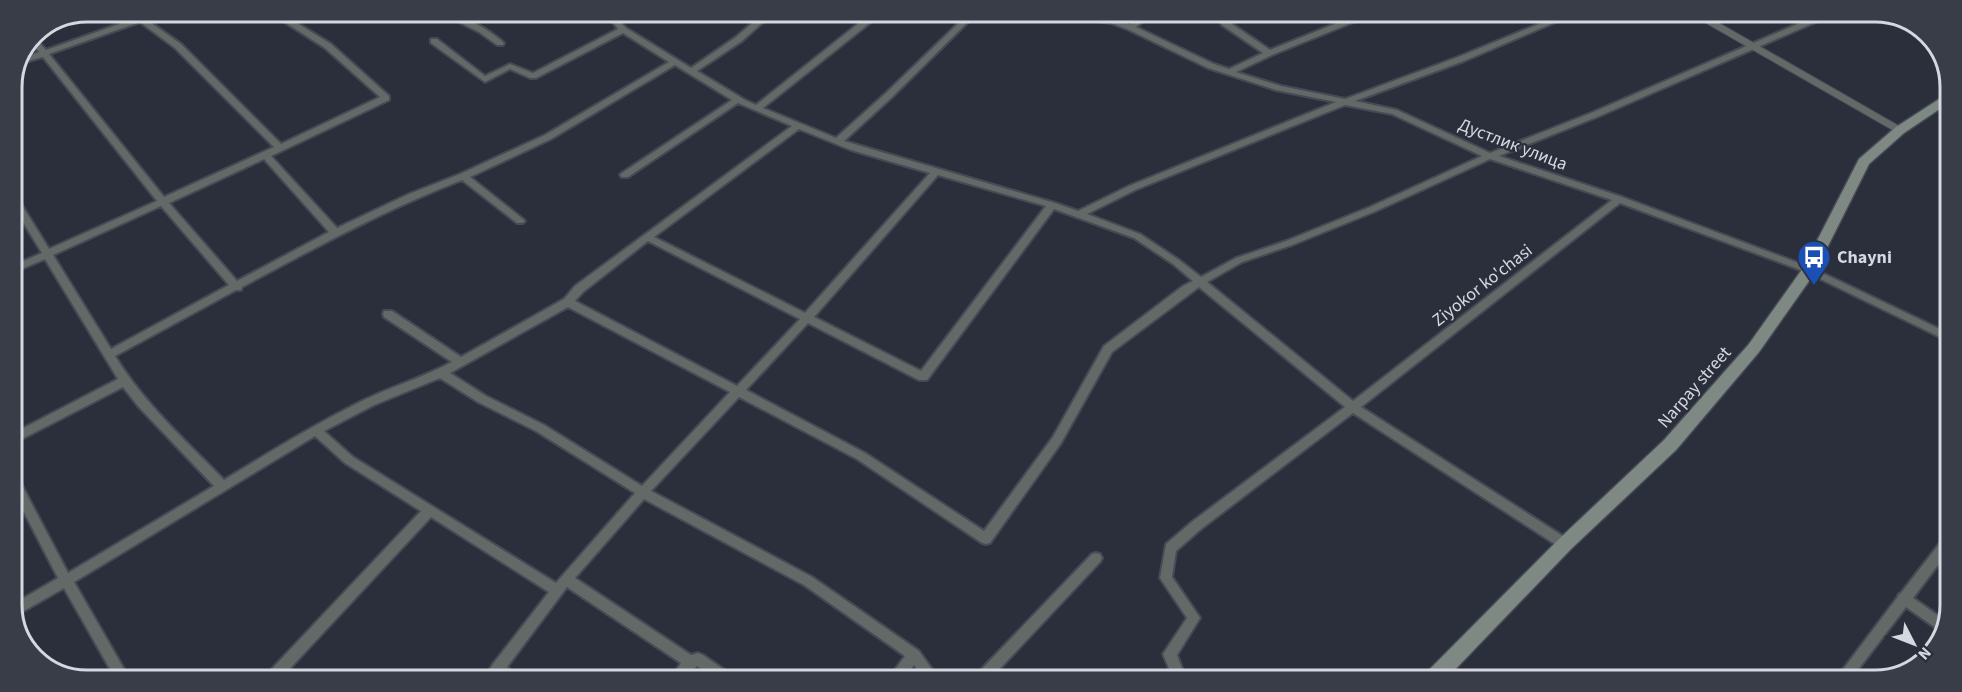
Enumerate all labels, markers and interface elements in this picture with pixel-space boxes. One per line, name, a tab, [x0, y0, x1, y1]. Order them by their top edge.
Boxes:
street label: Дустлик улица	[1455, 112, 1571, 177]
street label: Ziyokor ko'chasi	[1427, 238, 1538, 333]
bus stop icon: Chayni	[1796, 239, 1832, 286]
place label: Chayni	[1837, 245, 1892, 270]
street label: Narpay street	[1652, 341, 1737, 434]
north arrow	[1884, 614, 1944, 674]
text: N	[1913, 642, 1936, 665]

